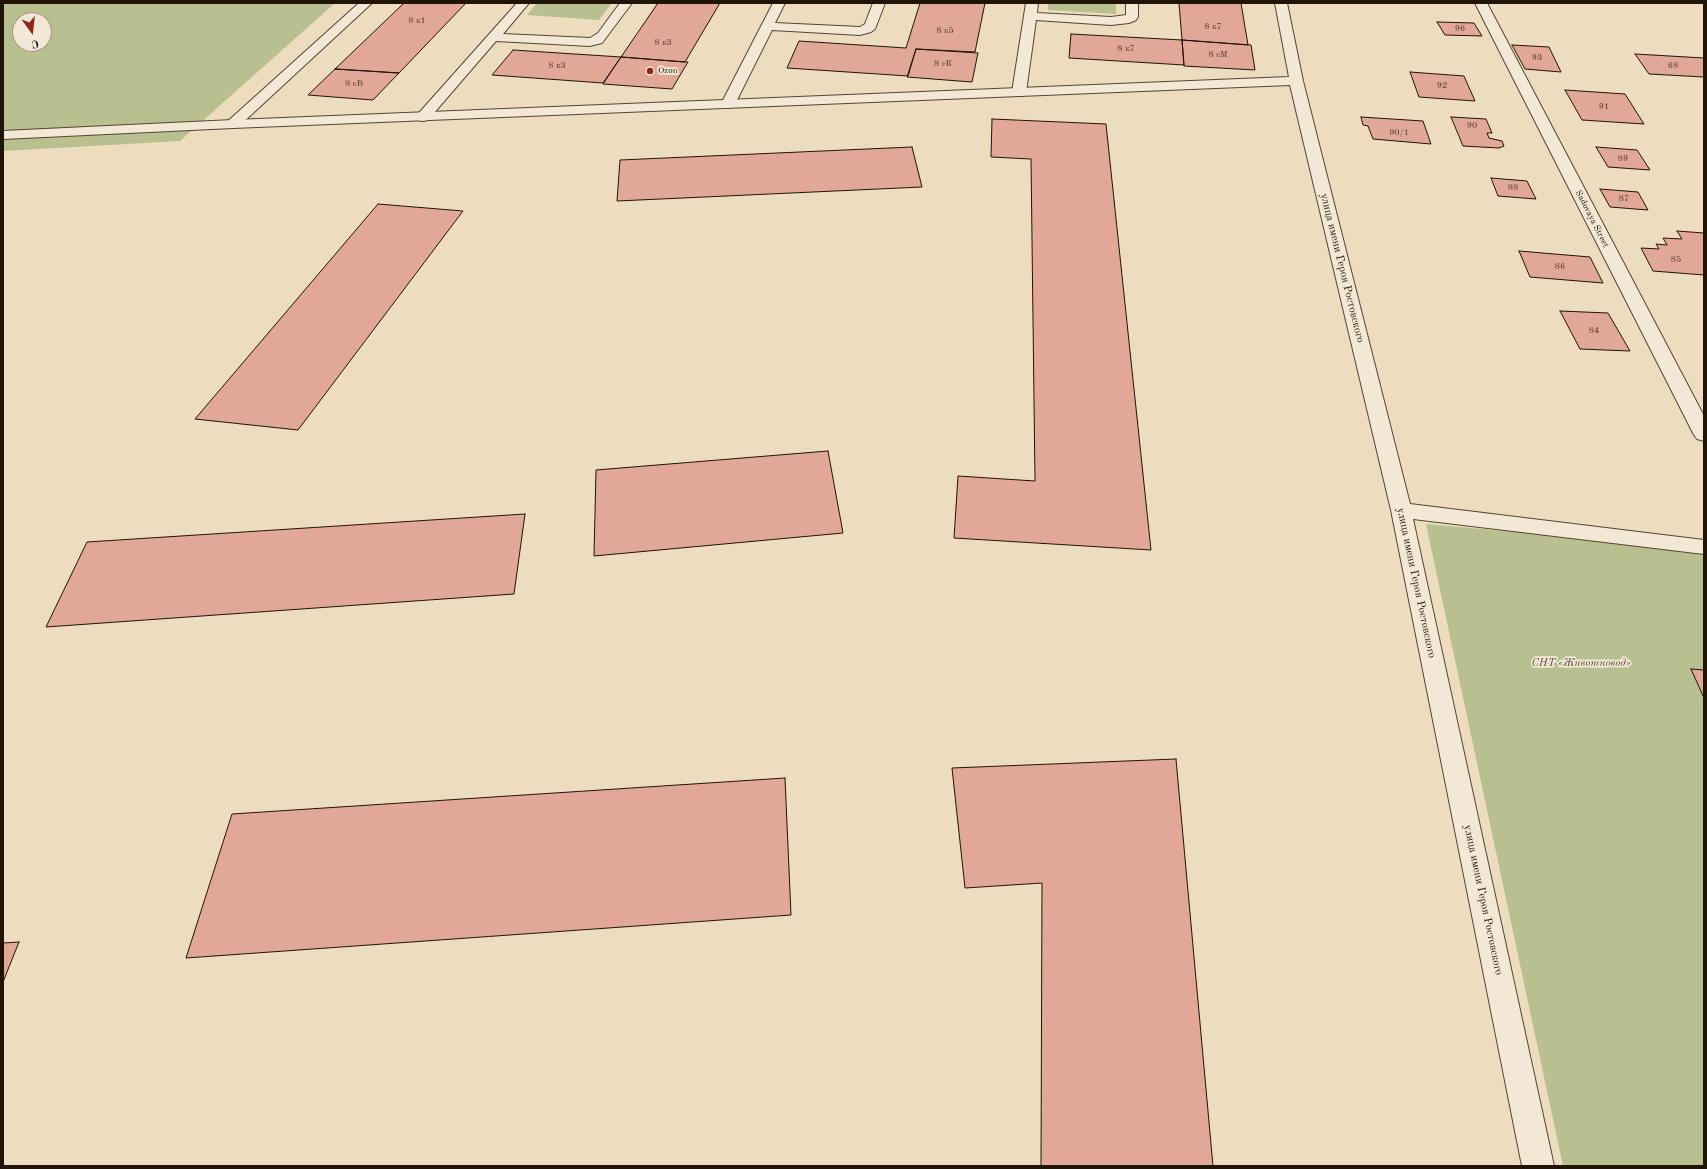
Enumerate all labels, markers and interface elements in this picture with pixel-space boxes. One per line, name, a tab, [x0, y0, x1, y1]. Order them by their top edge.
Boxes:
north arrow	[12, 12, 52, 52]
house number: 8 к1	[408, 16, 426, 26]
house number: 8 к7	[1204, 22, 1222, 32]
house number: 96	[1455, 24, 1465, 34]
house number: 8 к5	[936, 26, 954, 36]
text: С	[30, 37, 40, 49]
house number: 8 к3	[654, 38, 672, 48]
house number: 8 к7	[1117, 44, 1135, 54]
house number: 8 сМ	[1208, 50, 1228, 60]
house number: 93	[1532, 53, 1542, 63]
house number: 8 сК	[934, 59, 952, 69]
house number: 8 к3	[548, 61, 566, 71]
house number: 68	[1668, 61, 1678, 71]
marker: Ozon	[645, 66, 655, 76]
place label: Ozon	[658, 66, 678, 76]
house number: 8 сВ	[345, 79, 363, 89]
house number: 92	[1437, 81, 1447, 91]
house number: 91	[1599, 102, 1609, 112]
house number: 90	[1467, 121, 1477, 131]
house number: 90/1	[1389, 128, 1409, 138]
house number: 89	[1618, 154, 1628, 164]
house number: 88	[1508, 183, 1518, 193]
street label: Sadovaya Street	[1573, 189, 1611, 249]
street label: улица имени Героя Ростовского	[1317, 192, 1367, 344]
house number: 87	[1619, 194, 1629, 204]
house number: 85	[1671, 255, 1681, 265]
house number: 86	[1555, 262, 1565, 272]
house number: 84	[1589, 326, 1599, 336]
street label: улица имени Героя Ростовского	[1394, 507, 1438, 659]
park label: СНТ «Животновод»	[1531, 656, 1631, 670]
street label: улица имени Героя Ростовского	[1461, 824, 1505, 976]

